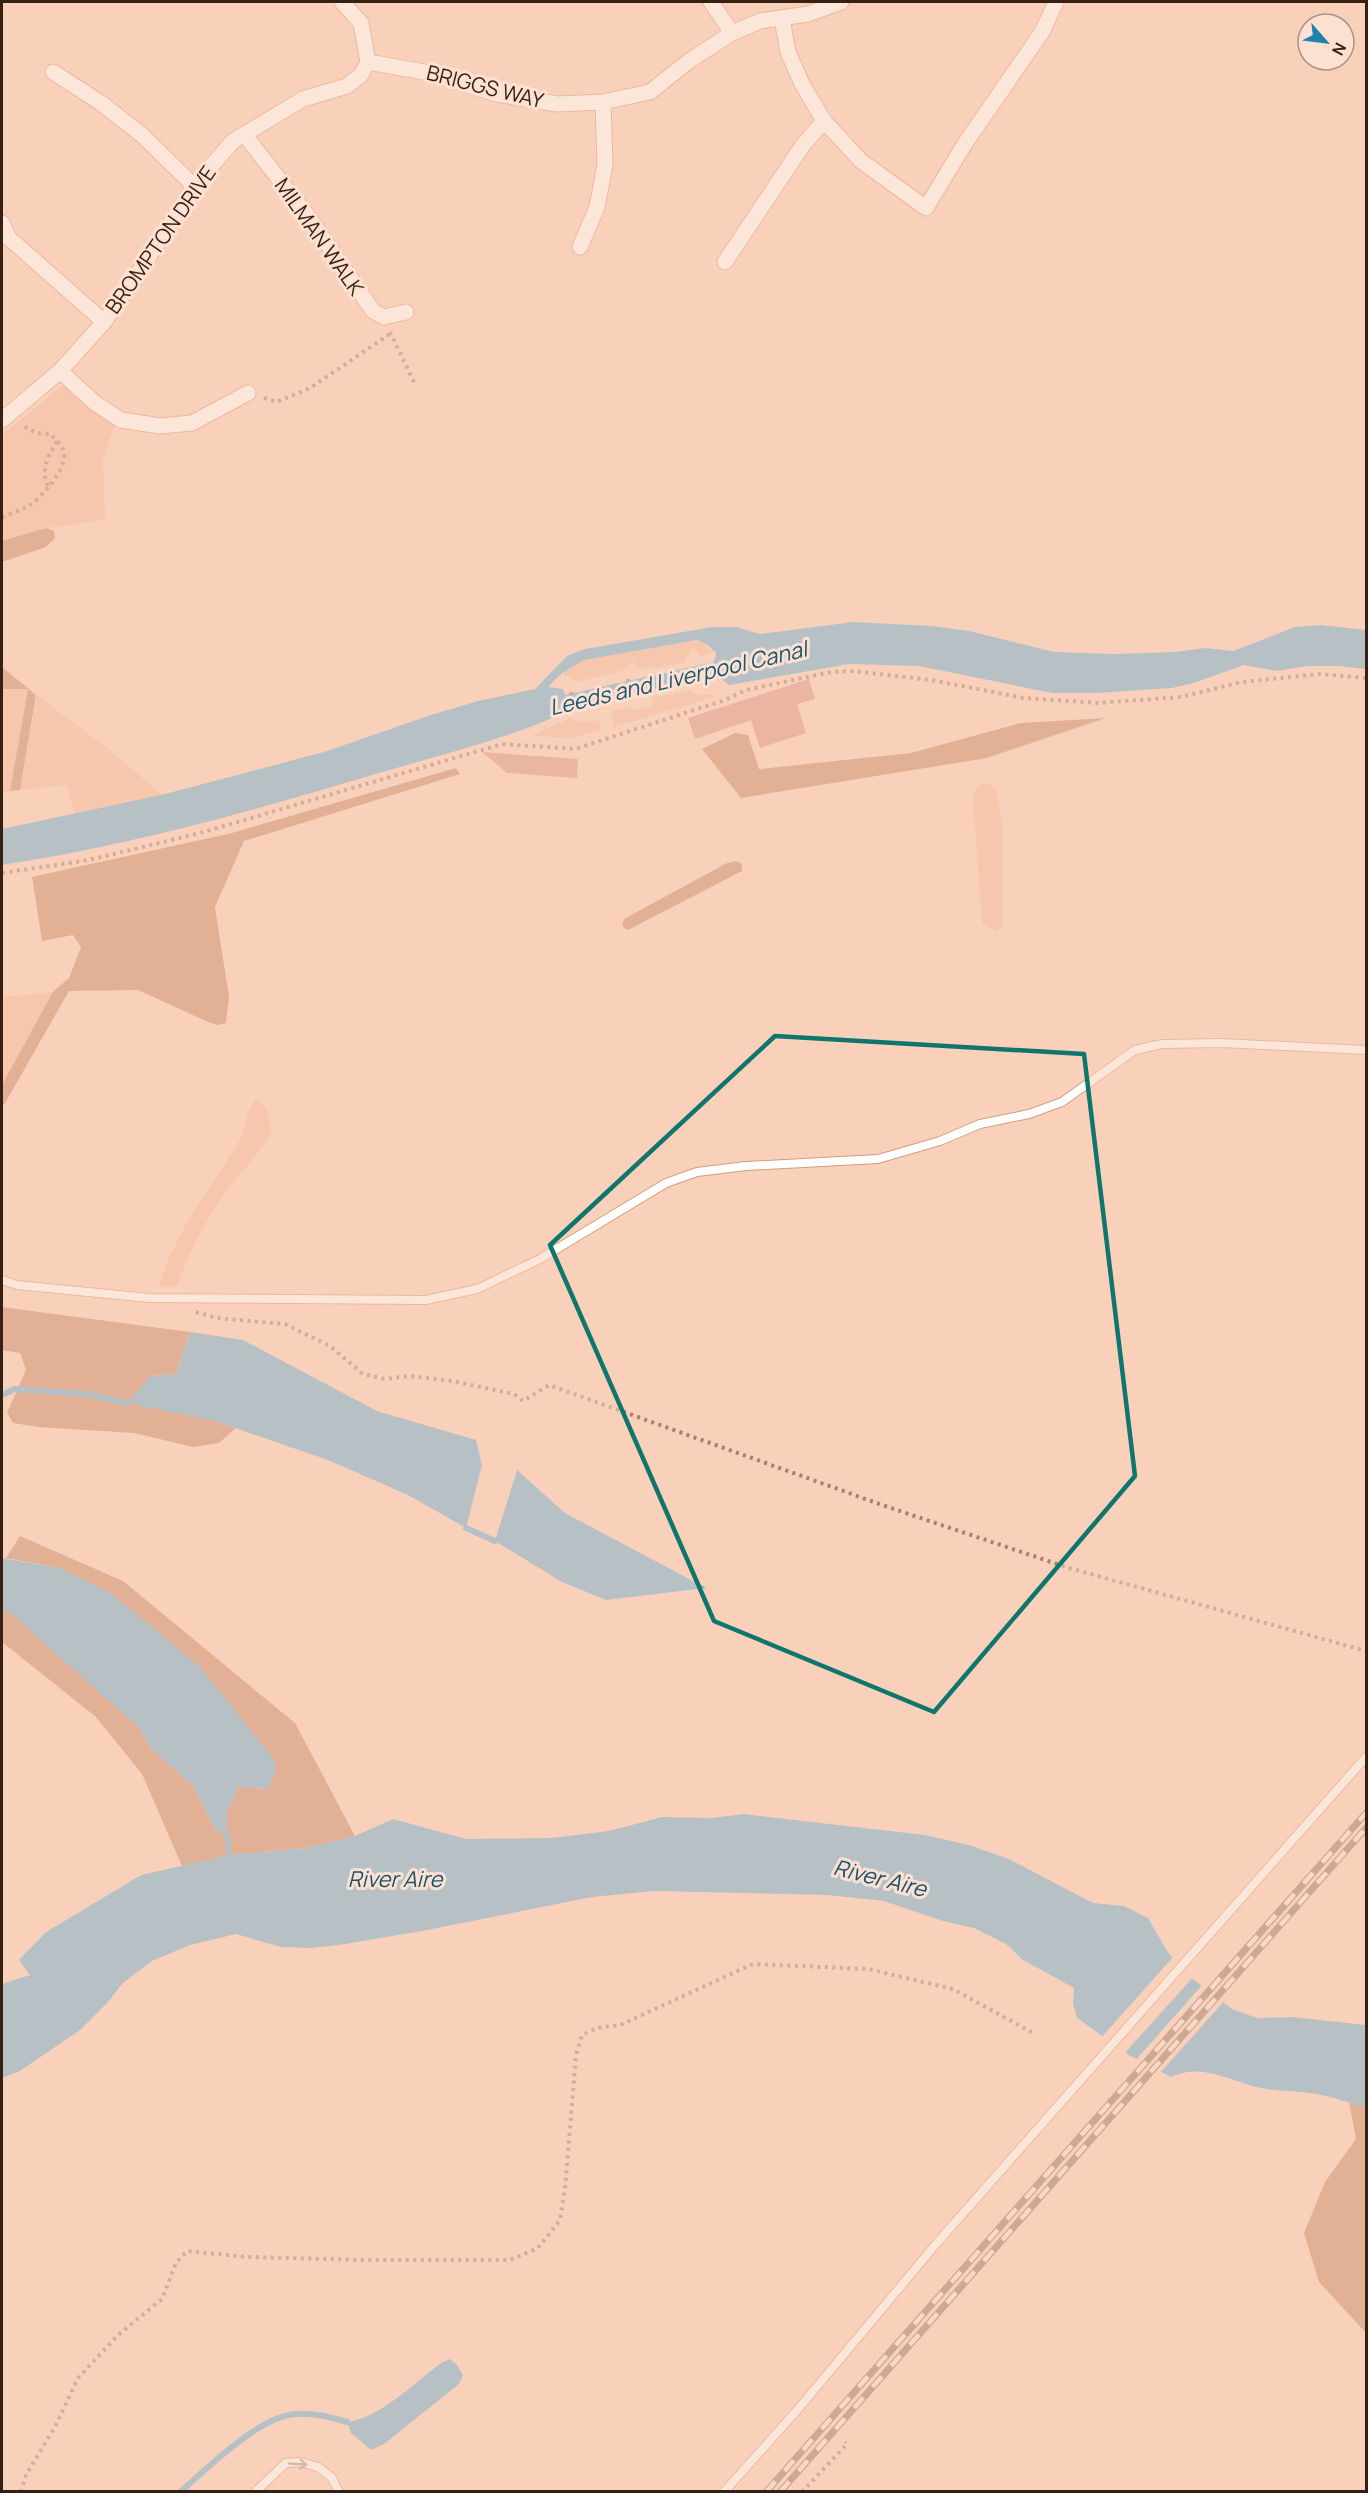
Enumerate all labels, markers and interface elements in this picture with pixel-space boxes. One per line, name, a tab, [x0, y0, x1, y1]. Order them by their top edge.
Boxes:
north arrow	[1296, 12, 1356, 72]
text: N	[1327, 39, 1352, 59]
street label: BRIGGS WAY	[424, 58, 547, 114]
street label: BROMPTON DRIVE	[99, 160, 222, 319]
street label: MILMAN WALK	[269, 172, 371, 301]
water label: Leeds and Liverpool Canal	[546, 633, 813, 722]
water label: River Aire	[830, 1852, 931, 1904]
water label: River Aire	[348, 1864, 443, 1894]
one-way arrow	[287, 2458, 307, 2469]

